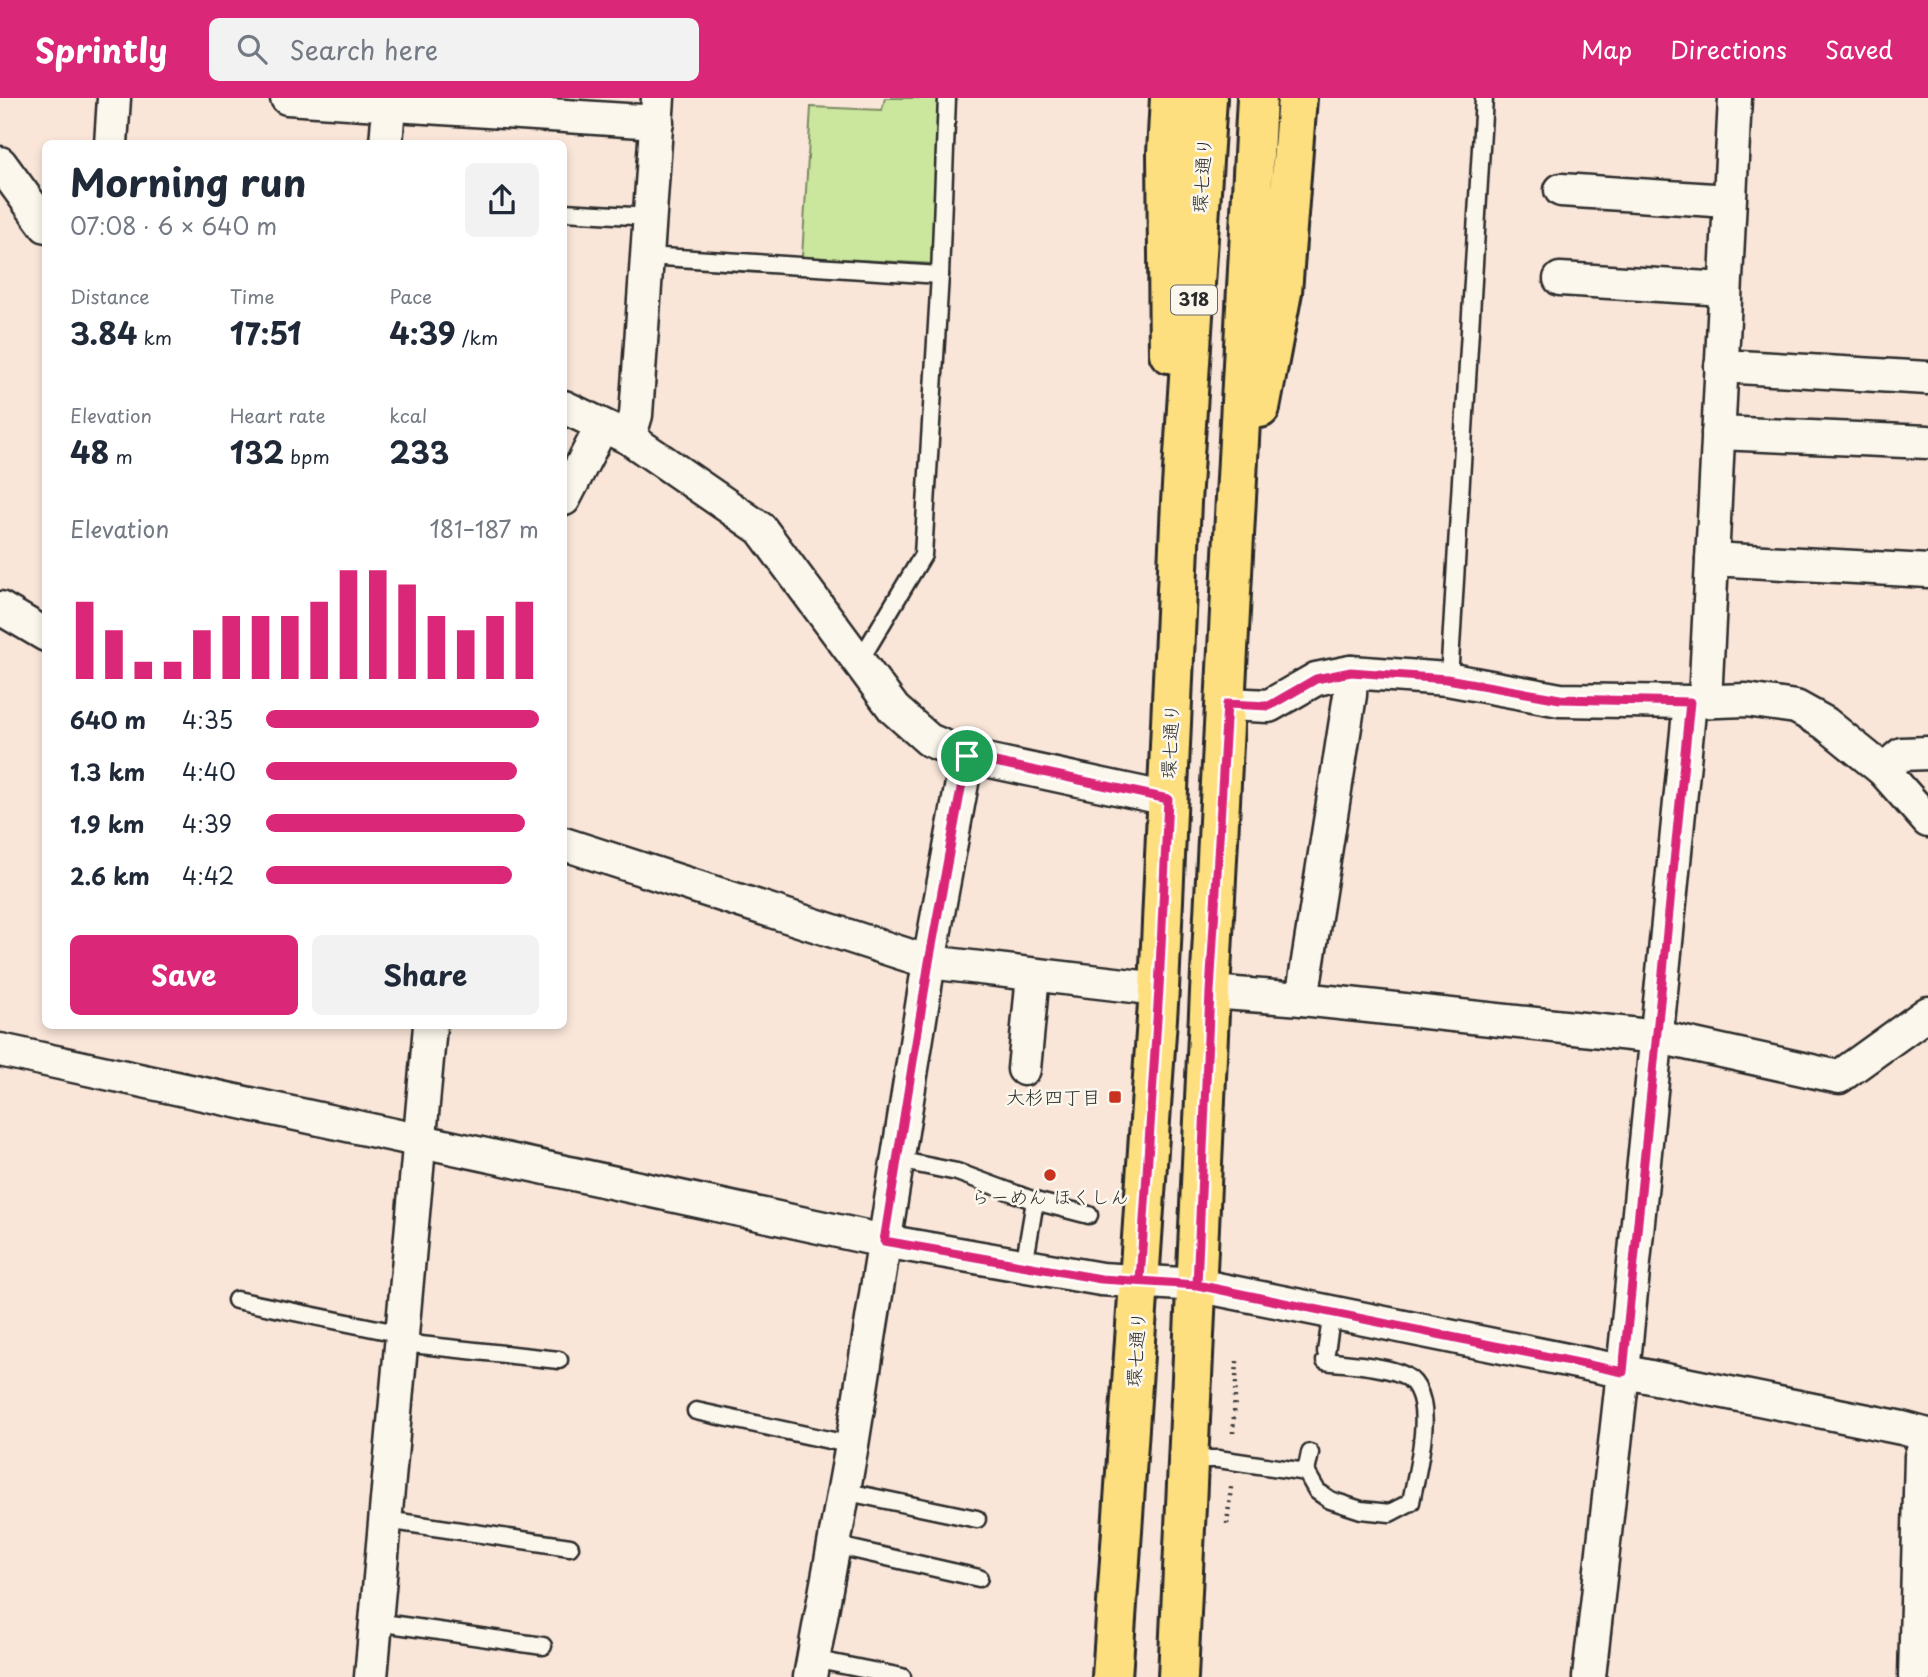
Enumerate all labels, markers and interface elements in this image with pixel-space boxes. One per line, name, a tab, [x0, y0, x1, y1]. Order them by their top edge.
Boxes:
search box	[209, 18, 699, 81]
text: Sprintly	[35, 24, 167, 74]
icon: search	[233, 30, 271, 68]
text: Search here	[289, 30, 438, 69]
text: Map	[1581, 31, 1632, 67]
text: Directions	[1670, 31, 1787, 67]
text: Saved	[1825, 31, 1893, 67]
street label: 環七通り	[1184, 136, 1218, 214]
text: Morning run	[70, 153, 306, 210]
button: share	[465, 163, 539, 237]
text: 07:08 · 6 × 640 m	[70, 208, 277, 243]
text: Distance	[70, 282, 150, 310]
text: Time	[230, 282, 275, 310]
text: Pace	[389, 282, 432, 310]
road number: 318	[1171, 286, 1217, 314]
text: 3.84	[70, 310, 137, 355]
text: 17:51	[230, 310, 301, 355]
text: 4:39	[389, 310, 456, 355]
text: km	[137, 323, 172, 351]
text: /km	[456, 323, 498, 351]
text: Elevation	[70, 401, 152, 429]
text: Heart rate	[230, 401, 326, 429]
text: kcal	[389, 401, 427, 429]
text: 48	[70, 429, 109, 474]
text: 132	[230, 429, 284, 474]
text: 233	[389, 429, 449, 474]
text: m	[109, 442, 133, 470]
text: bpm	[284, 442, 330, 470]
text: Elevation	[70, 511, 169, 546]
text: 181–187 m	[429, 511, 539, 546]
text: 640 m	[70, 702, 146, 737]
text: 4:35	[182, 702, 233, 737]
street label: 環七通り	[1153, 702, 1185, 780]
pin	[937, 726, 997, 786]
icon: arrive	[948, 737, 986, 775]
text: 1.3 km	[70, 754, 145, 789]
text: 4:40	[182, 754, 236, 789]
text: 1.9 km	[70, 806, 144, 841]
text: 4:39	[182, 806, 232, 841]
text: 2.6 km	[70, 858, 150, 893]
text: 4:42	[182, 858, 234, 893]
button: Save	[70, 935, 298, 1015]
button: Share	[312, 935, 539, 1015]
place label: 大杉四丁目	[1006, 1082, 1101, 1110]
marker: 大杉四丁目	[1107, 1089, 1123, 1105]
marker: らーめん ほくしん	[1042, 1167, 1058, 1183]
place label: らーめん ほくしん	[971, 1182, 1129, 1210]
street label: 環七通り	[1118, 1310, 1152, 1388]

